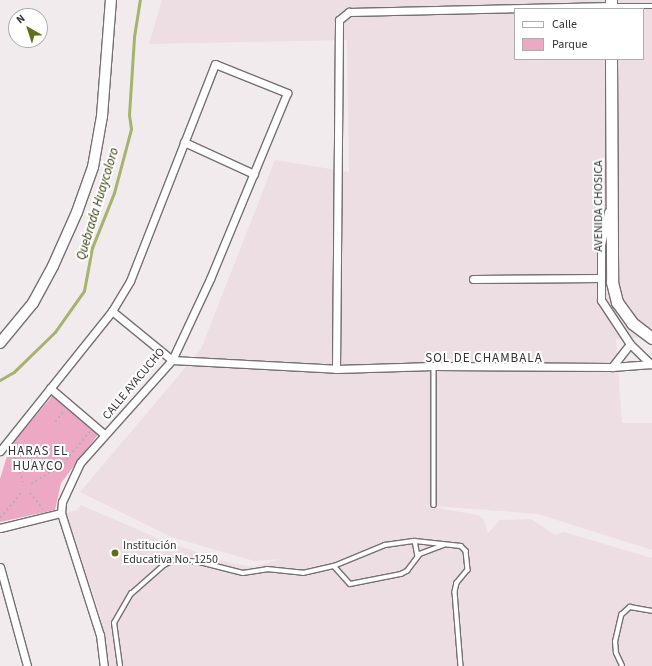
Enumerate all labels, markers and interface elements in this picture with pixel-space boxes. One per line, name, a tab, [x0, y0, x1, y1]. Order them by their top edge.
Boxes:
north arrow	[8, 8, 48, 48]
legend	[514, 8, 644, 60]
text: N	[13, 11, 28, 27]
text: Calle	[552, 16, 577, 33]
text: Parque	[552, 36, 588, 53]
water label: Quebrada Huaycoloro	[73, 146, 123, 262]
street label: AVENIDA CHOSICA	[592, 160, 606, 252]
street label: CALLE AYACUCHO	[100, 345, 168, 423]
district label: SOL DE CHAMBALA	[425, 350, 543, 366]
district label: HARAS EL HUAYCO	[8, 444, 68, 475]
place label: Institución Educativa No. 1250	[123, 539, 218, 567]
marker: Institución Educativa No. 1250	[110, 548, 120, 558]

